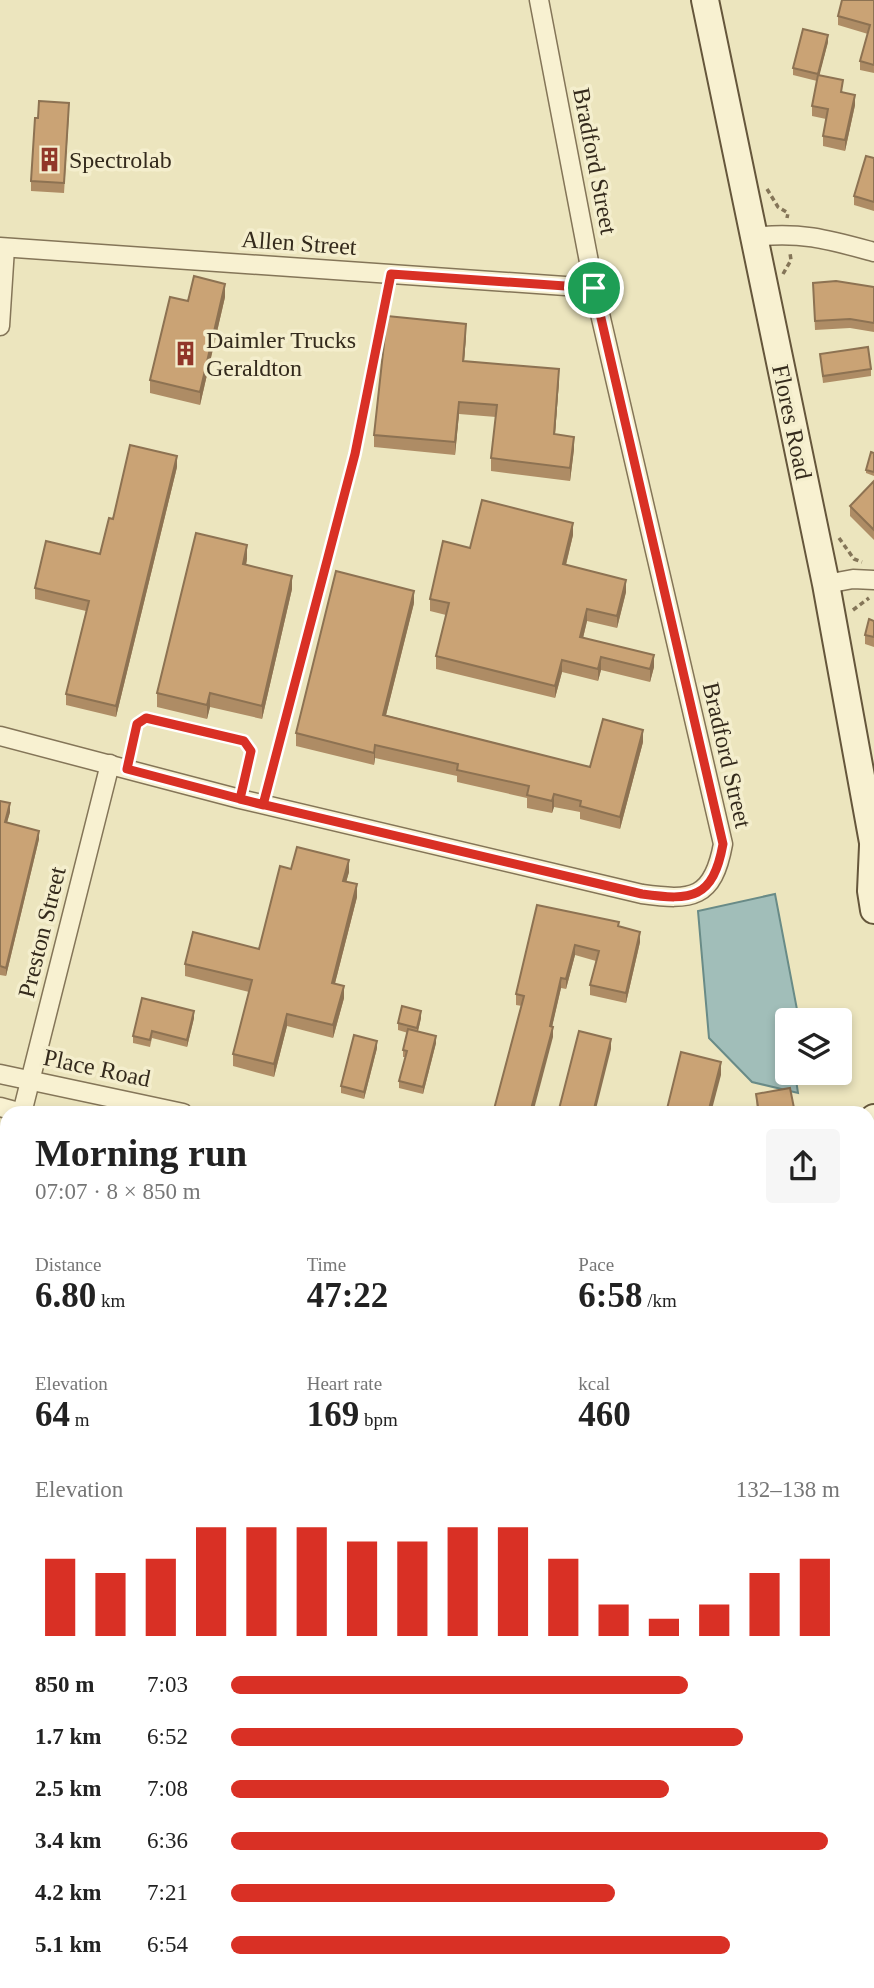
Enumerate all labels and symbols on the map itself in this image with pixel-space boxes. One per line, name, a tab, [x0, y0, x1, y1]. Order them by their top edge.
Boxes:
street label: Bradford Street	[568, 86, 622, 237]
building icon: Spectrolab	[35, 146, 63, 174]
place label: Spectrolab	[69, 147, 172, 173]
street label: Allen Street	[241, 226, 358, 260]
pin	[564, 258, 624, 318]
place label: Daimler Trucks Geraldton	[206, 327, 356, 381]
building icon: Daimler Trucks Geraldton	[172, 340, 200, 368]
street label: Flores Road	[767, 362, 817, 482]
street label: Bradford Street	[698, 680, 756, 831]
street label: Preston Street	[13, 864, 71, 1000]
street label: Place Road	[41, 1044, 153, 1092]

